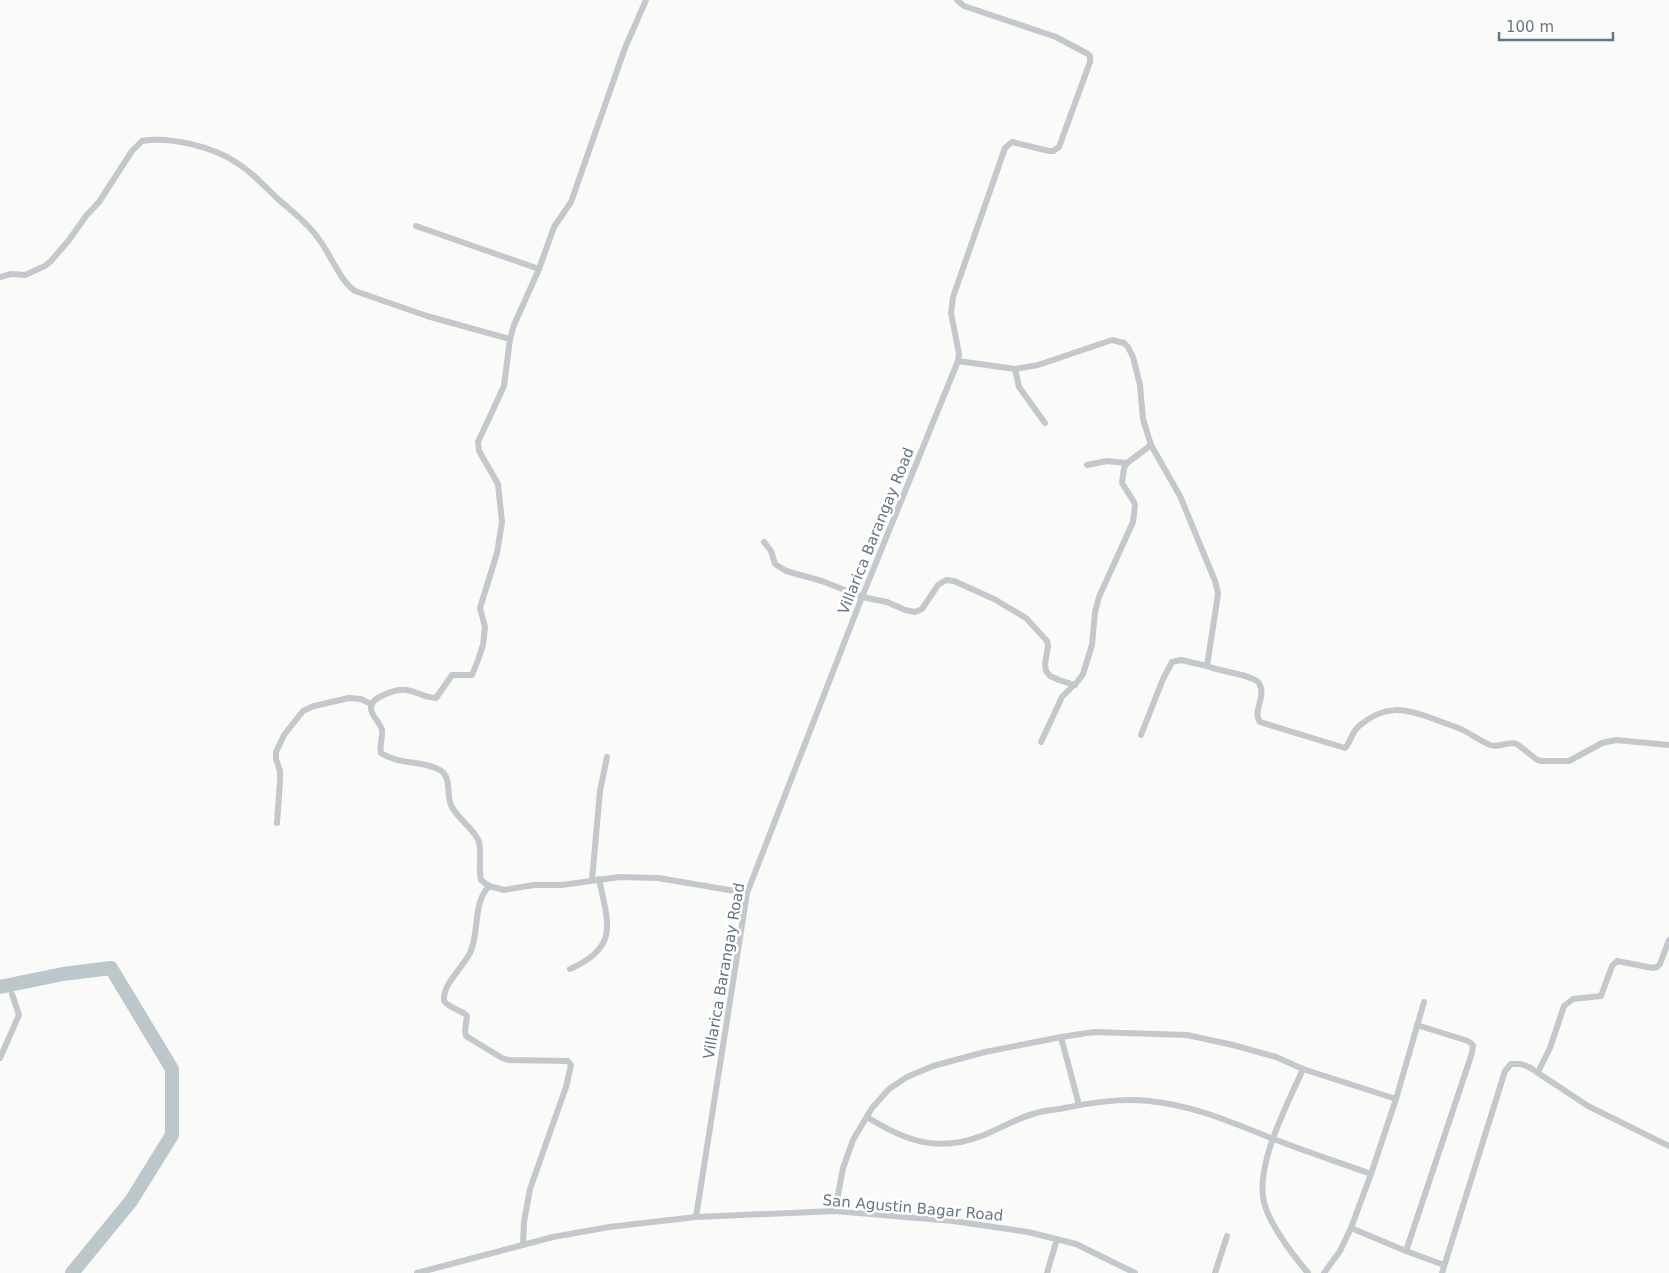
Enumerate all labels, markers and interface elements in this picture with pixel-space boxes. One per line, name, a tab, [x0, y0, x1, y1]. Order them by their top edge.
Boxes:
scale bar	[1499, 10, 1613, 42]
text: 100 m	[1506, 18, 1554, 36]
street label: Villarica Barangay Road	[834, 445, 918, 617]
street label: Villarica Barangay Road	[700, 882, 748, 1060]
street label: San Agustin Bagar Road	[822, 1191, 1004, 1225]

